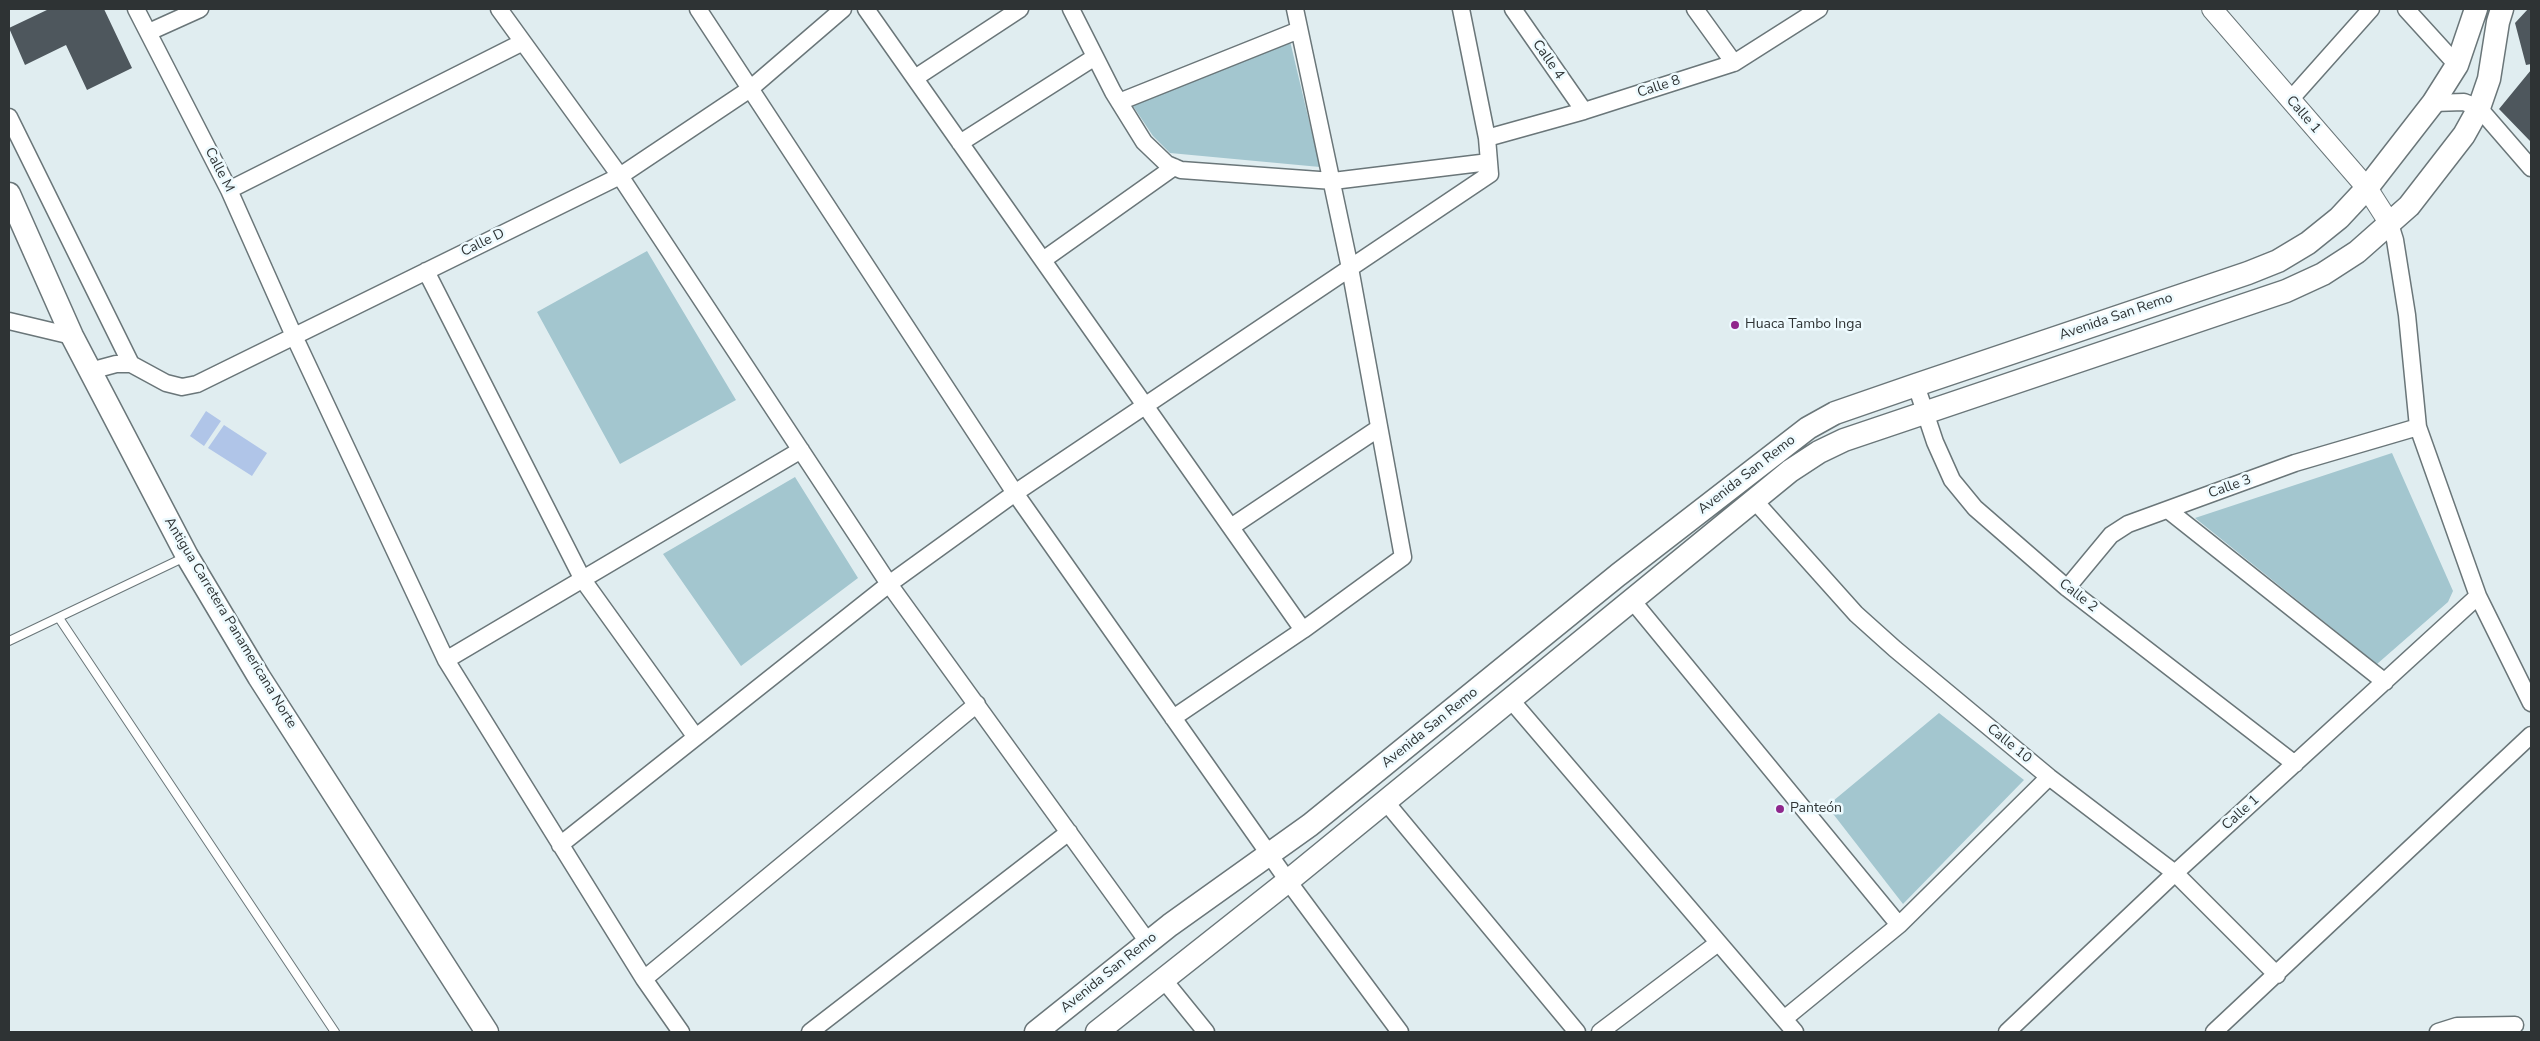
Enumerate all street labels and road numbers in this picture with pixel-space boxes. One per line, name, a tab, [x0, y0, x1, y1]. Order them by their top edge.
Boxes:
street label: Calle 4	[1528, 37, 1568, 83]
street label: Calle 8	[1635, 72, 1683, 102]
street label: Calle 1	[2282, 93, 2324, 137]
street label: Calle M	[201, 145, 237, 195]
street label: Calle D	[459, 225, 507, 261]
street label: Avenida San Remo	[2057, 290, 2175, 344]
street label: Avenida San Remo	[1695, 432, 1799, 518]
street label: Calle 3	[2206, 472, 2254, 502]
street label: Antigua Carretera Panamericana Norte	[160, 514, 300, 732]
street label: Calle 2	[2055, 576, 2101, 616]
street label: Avenida San Remo	[1379, 684, 1481, 772]
street label: Calle 10	[1983, 721, 2035, 767]
street label: Calle 1	[2219, 792, 2263, 834]
street label: Avenida San Remo	[1058, 929, 1160, 1017]

